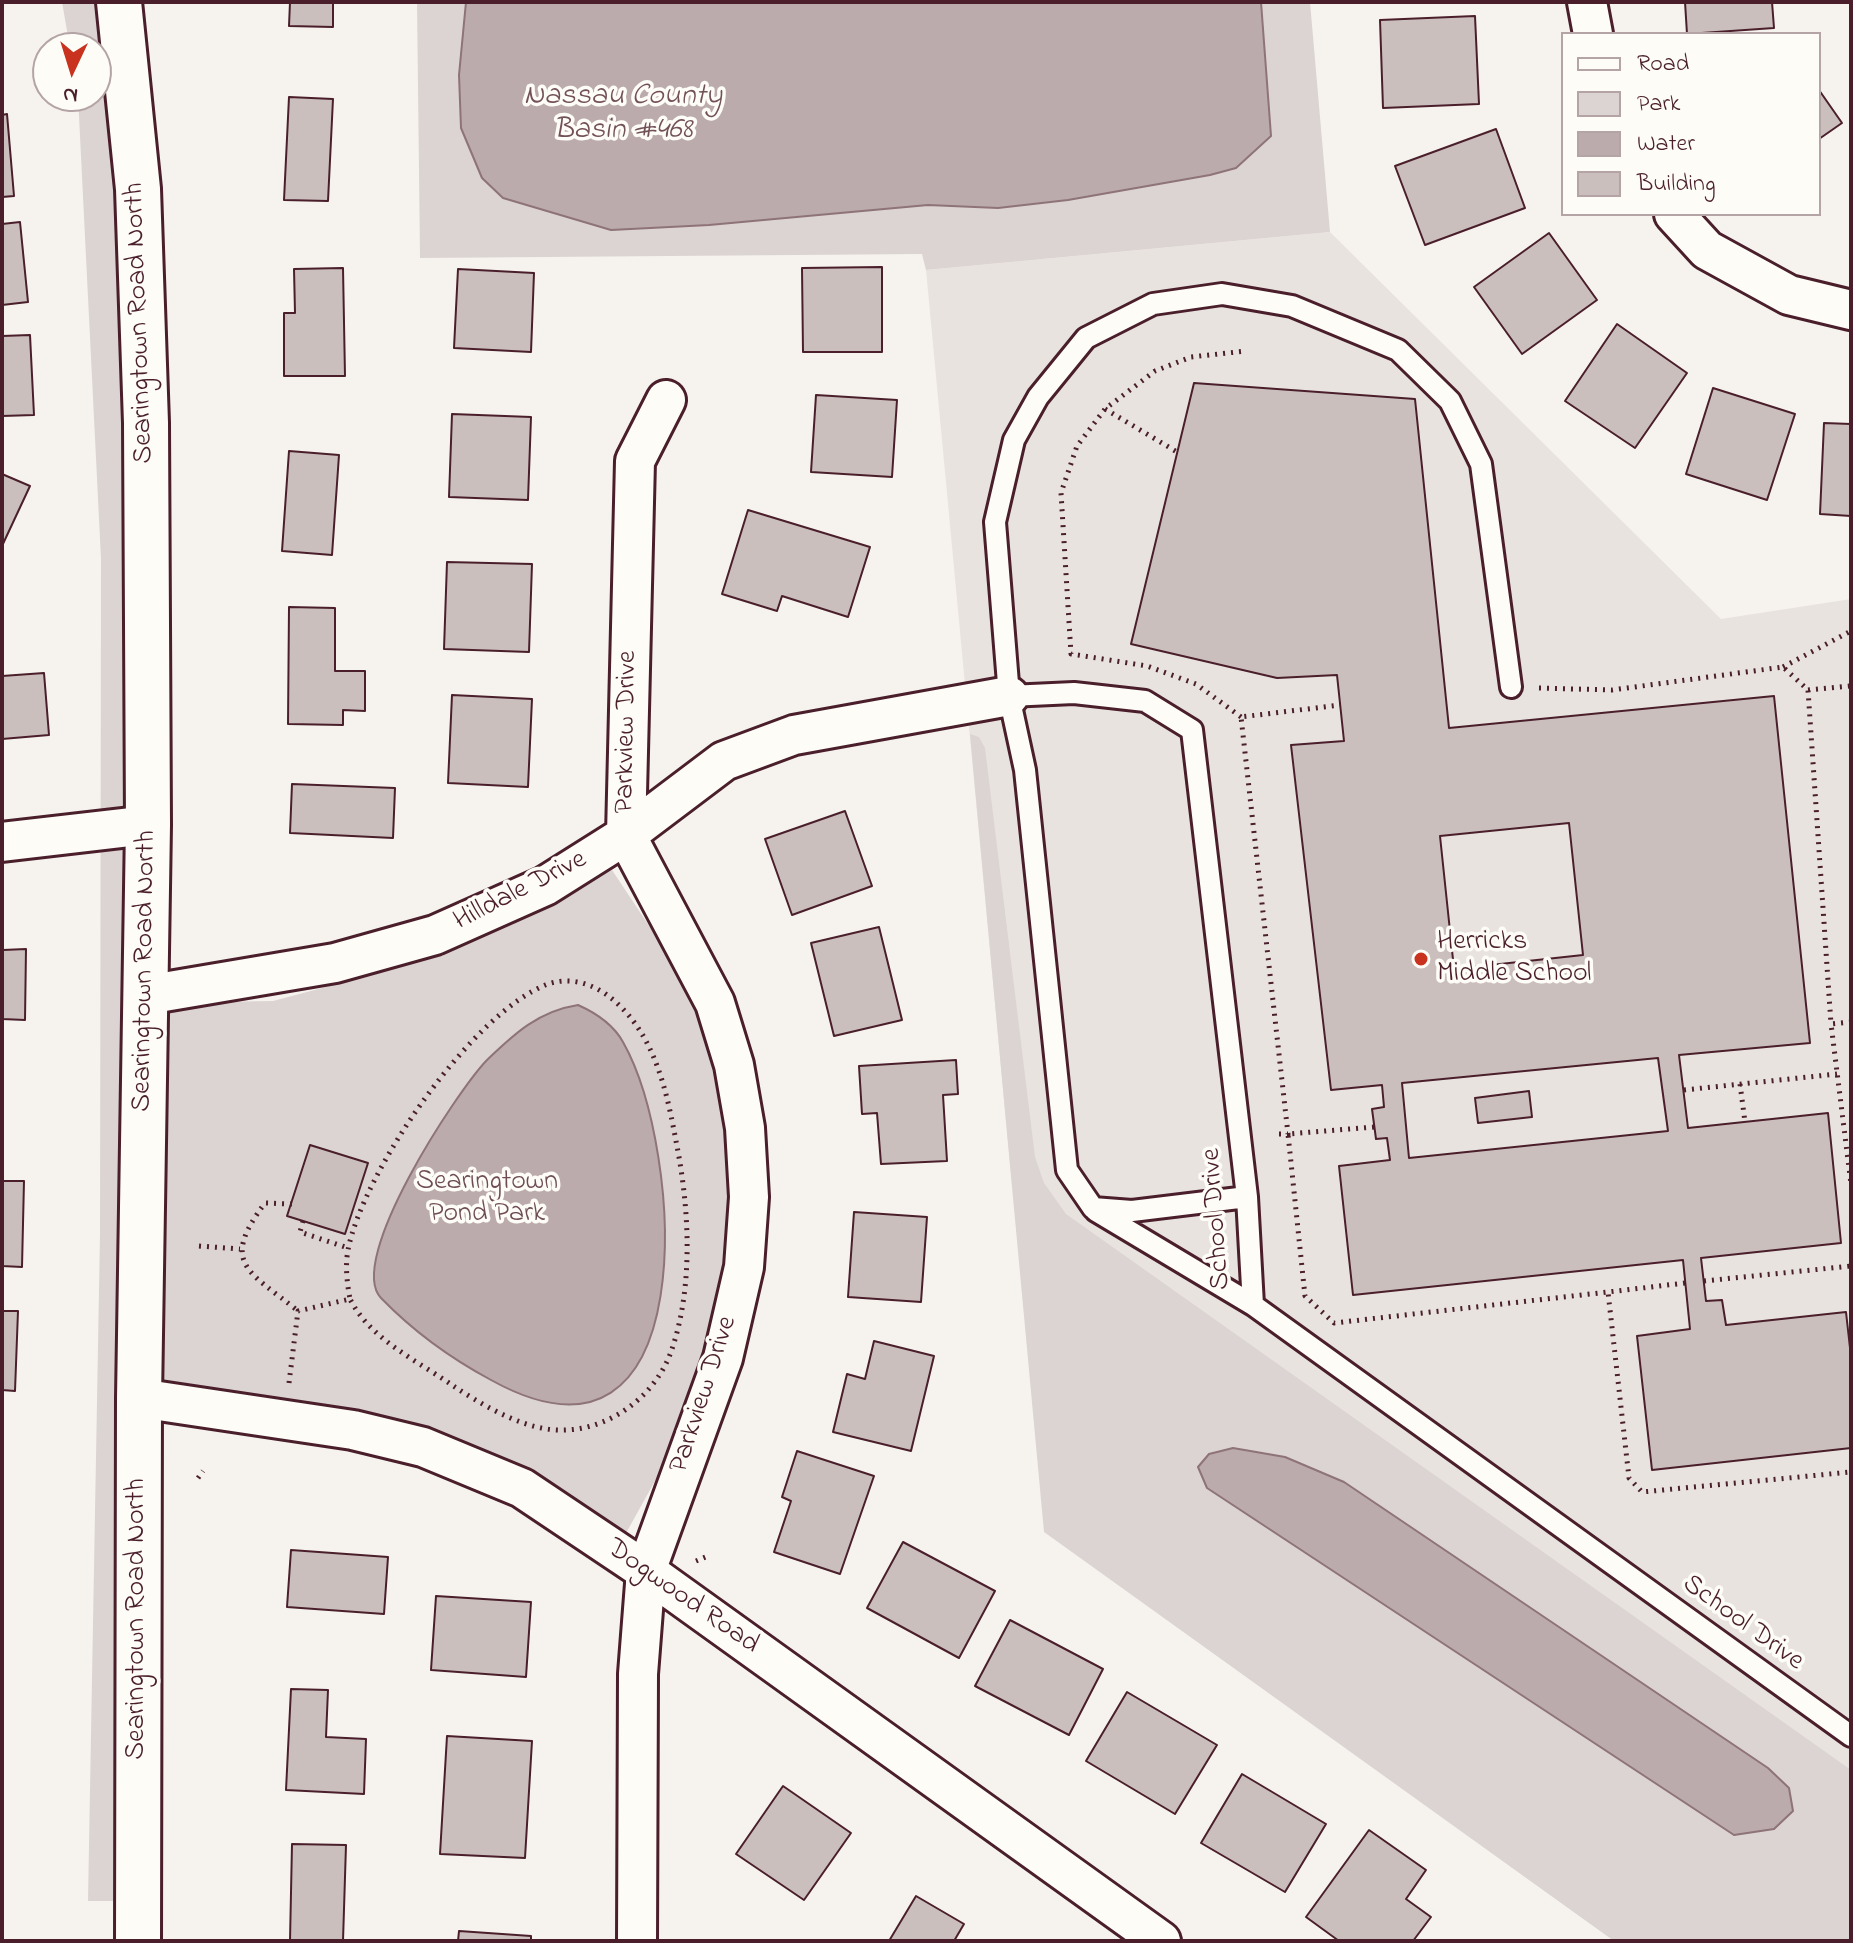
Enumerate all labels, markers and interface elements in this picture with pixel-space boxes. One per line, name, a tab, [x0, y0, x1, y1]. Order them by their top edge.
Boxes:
north arrow	[32, 32, 112, 112]
legend	[1561, 32, 1821, 216]
text: Road	[1637, 47, 1689, 82]
text: N	[62, 77, 79, 110]
water label: Nassau County Basin #468	[524, 80, 722, 150]
text: Park	[1637, 87, 1680, 122]
text: Water	[1637, 127, 1695, 162]
text: Building	[1637, 167, 1716, 202]
street label: Searingtown Road North	[119, 182, 163, 464]
street label: Parkview Drive	[610, 650, 646, 814]
street label: Searingtown Road North	[127, 830, 165, 1112]
street label: Hilldale Drive	[449, 844, 593, 940]
place label: Herricks Middle School	[1437, 926, 1591, 992]
marker: Herricks Middle School	[1412, 950, 1430, 968]
street label: School Drive	[1196, 1147, 1240, 1291]
park label: Searingtown Pond Park	[416, 1166, 558, 1232]
street label: Parkview Drive	[664, 1312, 746, 1478]
street label: Searingtown Road North	[121, 1478, 155, 1760]
street label: Dogwood Road	[599, 1533, 765, 1663]
street label: School Drive	[1675, 1569, 1809, 1679]

